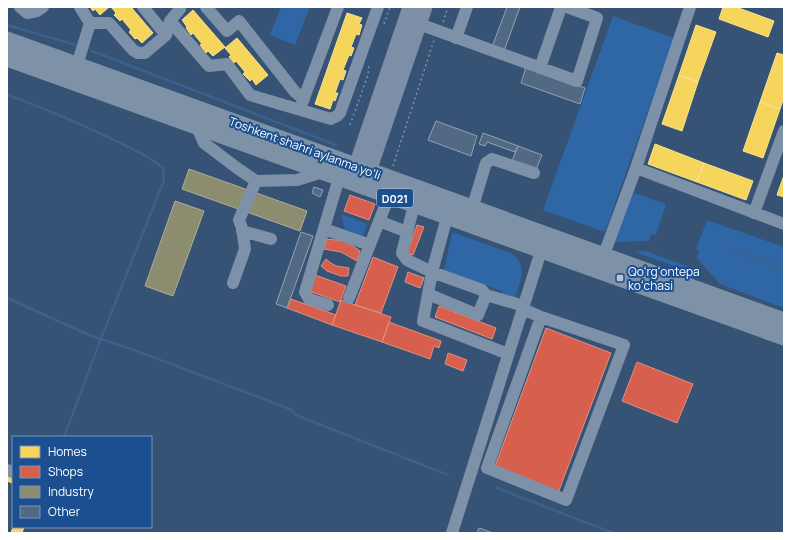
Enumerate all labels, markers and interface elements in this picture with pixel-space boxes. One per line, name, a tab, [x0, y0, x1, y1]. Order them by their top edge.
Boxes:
street label: Toshkent shahri aylanma yoʻli	[227, 113, 383, 183]
road number: D021	[377, 189, 413, 207]
place label: Qoʻrgʻontepa koʻchasi	[628, 263, 700, 294]
marker: Qoʻrgʻontepa koʻchasi	[615, 273, 625, 283]
legend	[12, 436, 152, 528]
text: Homes	[48, 443, 87, 460]
text: Shops	[48, 463, 83, 480]
text: Industry	[48, 483, 94, 500]
text: Other	[48, 503, 81, 520]

